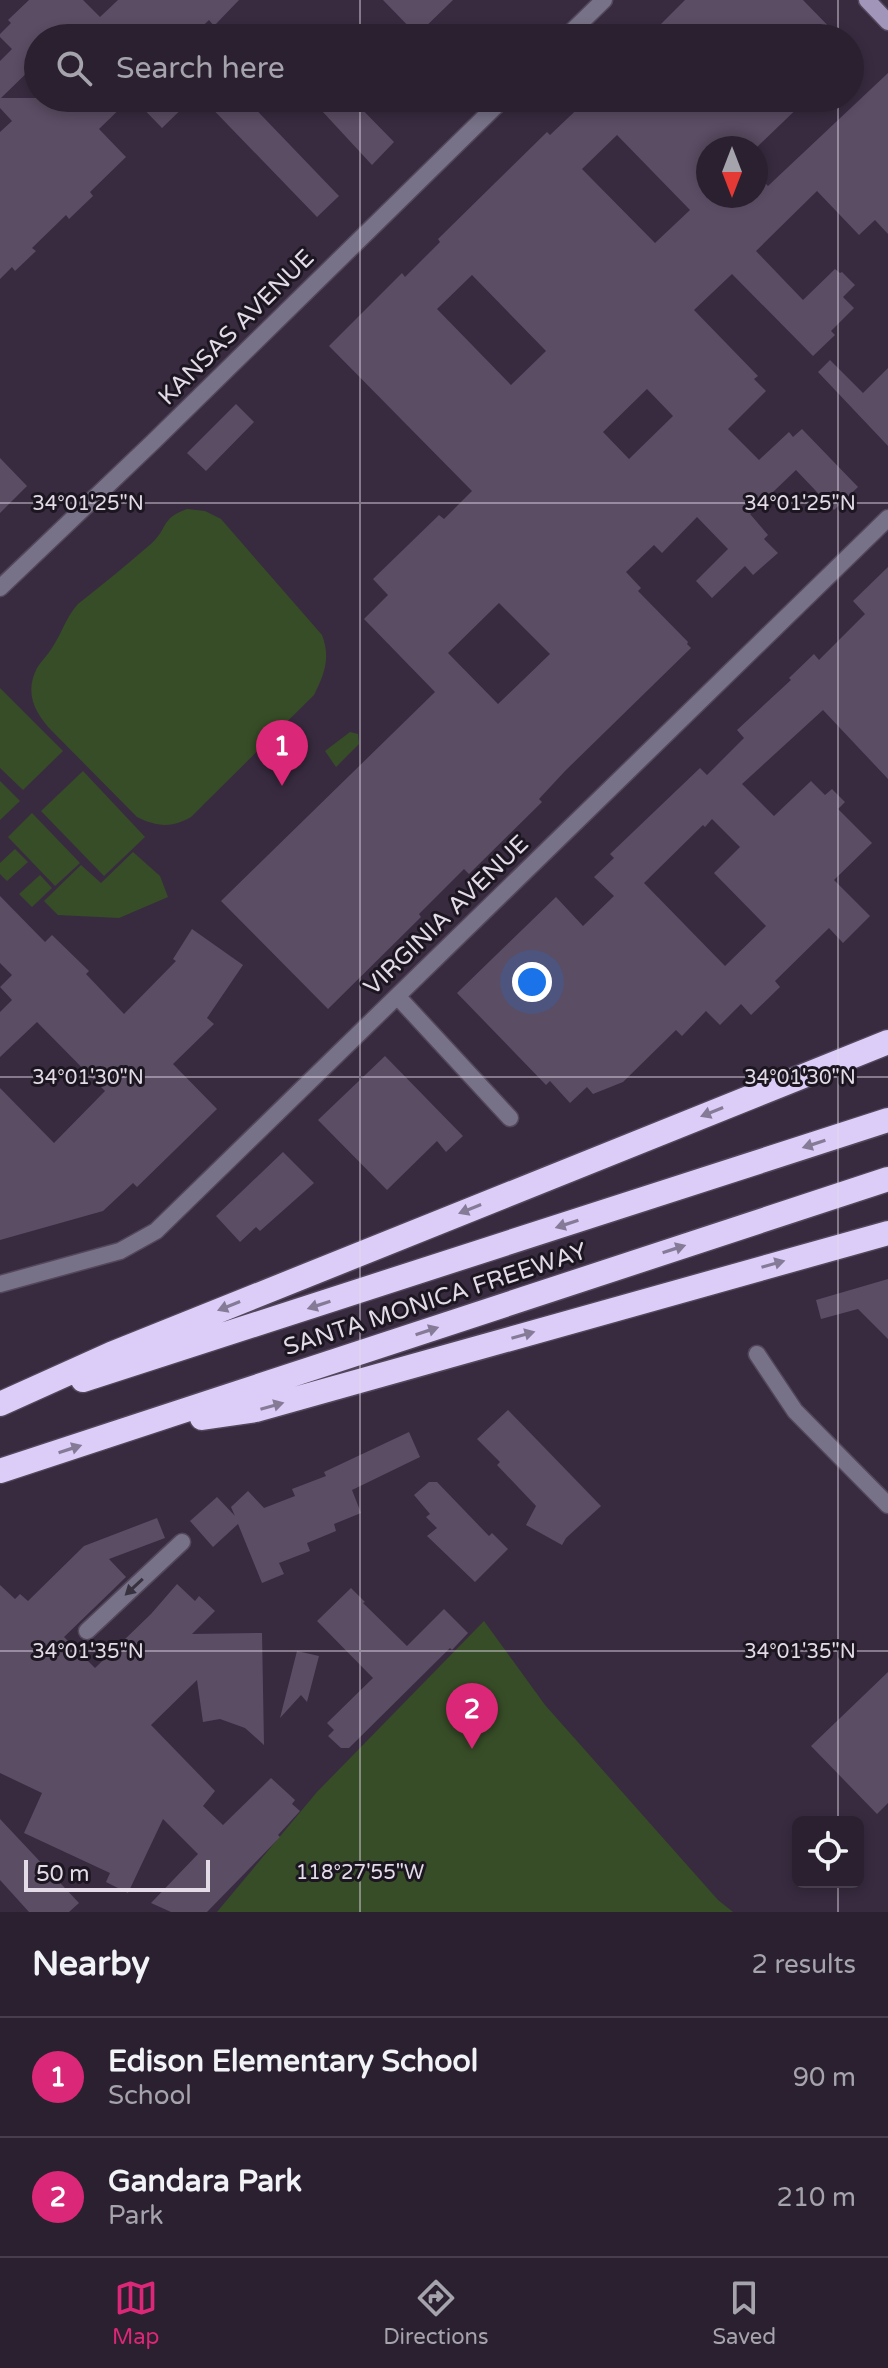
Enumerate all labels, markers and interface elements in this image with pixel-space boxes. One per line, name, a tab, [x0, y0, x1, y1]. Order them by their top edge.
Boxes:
search box	[24, 24, 864, 112]
icon: search	[52, 46, 96, 90]
text: Search here	[116, 50, 285, 87]
north arrow	[696, 136, 768, 208]
street label: KANSAS AVENUE	[153, 244, 320, 411]
text: 34°01'25"N	[32, 492, 144, 516]
text: 34°01'25"N	[744, 492, 856, 516]
pin: 1	[256, 720, 308, 786]
street label: VIRGINIA AVENUE	[358, 829, 535, 1001]
your location	[512, 962, 552, 1002]
text: 34°01'30"N	[32, 1066, 144, 1090]
text: 34°01'30"N	[744, 1066, 856, 1090]
one-way arrow	[700, 1106, 724, 1119]
one-way arrow	[802, 1138, 826, 1151]
one-way arrow	[458, 1203, 482, 1216]
one-way arrow	[554, 1219, 578, 1231]
street label: SANTA MONICA FREEWAY	[280, 1237, 590, 1362]
one-way arrow	[662, 1243, 686, 1255]
one-way arrow	[761, 1257, 785, 1270]
one-way arrow	[307, 1299, 331, 1311]
one-way arrow	[217, 1300, 241, 1313]
one-way arrow	[415, 1324, 439, 1337]
one-way arrow	[511, 1328, 535, 1341]
one-way arrow	[260, 1399, 285, 1411]
one-way arrow	[58, 1442, 82, 1454]
one-way arrow	[125, 1577, 144, 1595]
text: 34°01'35"N	[32, 1640, 144, 1664]
text: 34°01'35"N	[744, 1640, 856, 1664]
pin: 2	[446, 1683, 498, 1749]
map controls	[792, 1816, 864, 1888]
button: locate	[792, 1816, 864, 1888]
scale bar	[24, 1856, 210, 1892]
text: 50 m	[36, 1861, 90, 1887]
text: 118°27'55"W	[296, 1861, 424, 1885]
text: Nearby	[32, 1944, 150, 1985]
text: 2 results	[751, 1949, 856, 1980]
text: Edison Elementary School	[108, 2043, 478, 2080]
text: 1	[50, 2062, 66, 2093]
text: 90 m	[793, 2062, 856, 2093]
text: School	[108, 2080, 192, 2111]
text: Gandara Park	[108, 2163, 302, 2200]
text: 2	[50, 2182, 66, 2213]
text: 210 m	[776, 2182, 856, 2213]
text: Park	[108, 2200, 164, 2231]
tab: Map	[112, 2276, 159, 2350]
tab: Directions	[383, 2276, 489, 2350]
tab: Saved	[712, 2276, 776, 2350]

